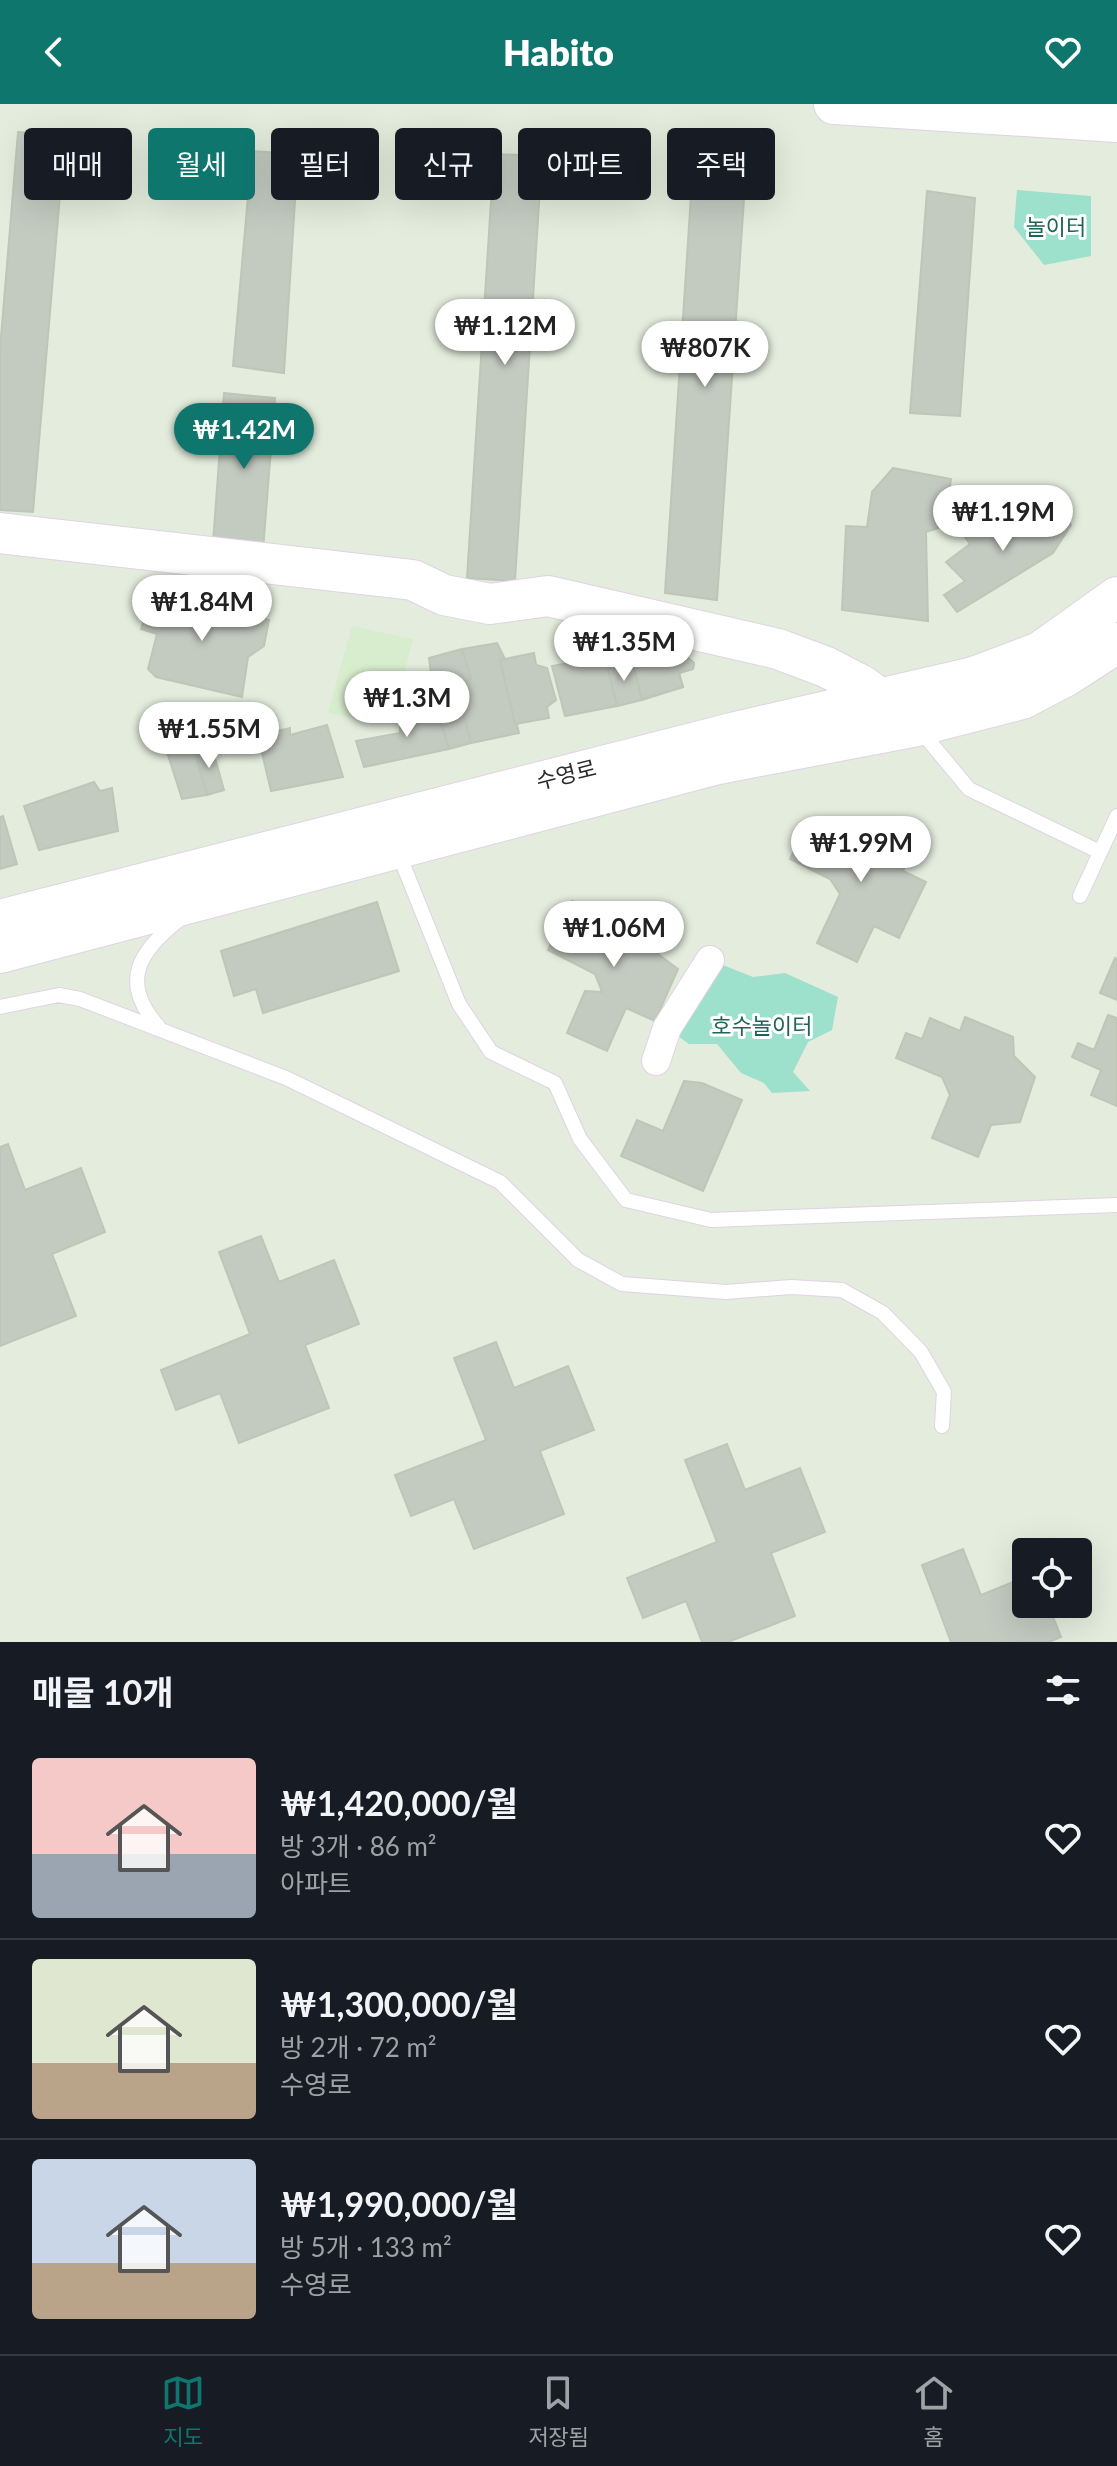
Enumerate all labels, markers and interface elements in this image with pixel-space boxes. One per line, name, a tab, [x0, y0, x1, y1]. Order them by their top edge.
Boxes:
icon: back	[32, 30, 76, 74]
text: Habito	[503, 30, 614, 74]
icon: heart	[1041, 30, 1085, 74]
chip: 매매	[24, 128, 132, 200]
chip: 월세	[148, 128, 255, 200]
chip: 필터	[271, 128, 379, 200]
chip: 신규	[395, 128, 502, 200]
chip: 아파트	[518, 128, 651, 200]
chip: 주택	[667, 128, 775, 200]
park label: 놀이터	[1026, 213, 1086, 240]
pin: ₩1.12M	[440, 299, 570, 367]
text: ₩1.12M	[453, 309, 557, 341]
pin: ₩807K	[649, 321, 761, 389]
text: ₩807K	[659, 331, 751, 363]
pin: ₩1.42M	[179, 403, 309, 471]
text: ₩1.42M	[192, 413, 296, 445]
pin: ₩1.19M	[938, 485, 1068, 553]
text: ₩1.19M	[951, 495, 1055, 527]
pin: ₩1.84M	[137, 575, 267, 643]
text: ₩1.84M	[150, 585, 254, 617]
pin: ₩1.35M	[559, 615, 689, 683]
text: ₩1.35M	[572, 625, 676, 657]
pin: ₩1.3M	[351, 671, 463, 739]
text: ₩1.3M	[363, 681, 452, 713]
pin: ₩1.55M	[144, 702, 274, 770]
text: ₩1.55M	[157, 712, 261, 744]
street label: 수영로	[533, 754, 599, 794]
pin: ₩1.99M	[796, 816, 926, 884]
text: ₩1.99M	[809, 826, 913, 858]
pin: ₩1.06M	[549, 901, 679, 969]
text: ₩1.06M	[562, 911, 666, 943]
park label: 호수놀이터	[711, 1012, 813, 1039]
map controls	[1012, 1538, 1092, 1618]
button: locate	[1012, 1538, 1092, 1618]
icon: filters	[1041, 1668, 1085, 1712]
text: 매물 10개	[32, 1671, 174, 1712]
text: ₩1,420,000/월	[280, 1782, 518, 1823]
icon: home	[96, 1790, 192, 1886]
icon: heart	[1041, 1816, 1085, 1860]
text: 방 3개 · 86 m²	[280, 1830, 437, 1862]
text: 아파트	[280, 1867, 352, 1899]
text: ₩1,300,000/월	[280, 1983, 518, 2024]
icon: home	[96, 1991, 192, 2087]
icon: heart	[1041, 2017, 1085, 2061]
text: 방 2개 · 72 m²	[280, 2031, 437, 2063]
text: 수영로	[280, 2068, 352, 2100]
text: ₩1,990,000/월	[280, 2183, 518, 2224]
icon: home	[96, 2191, 192, 2287]
icon: heart	[1041, 2217, 1085, 2261]
text: 방 5개 · 133 m²	[280, 2231, 452, 2263]
text: 수영로	[280, 2268, 352, 2300]
tab: 지도	[161, 2371, 205, 2451]
tab: 저장됨	[528, 2371, 589, 2451]
tab: 홈	[912, 2371, 956, 2451]

